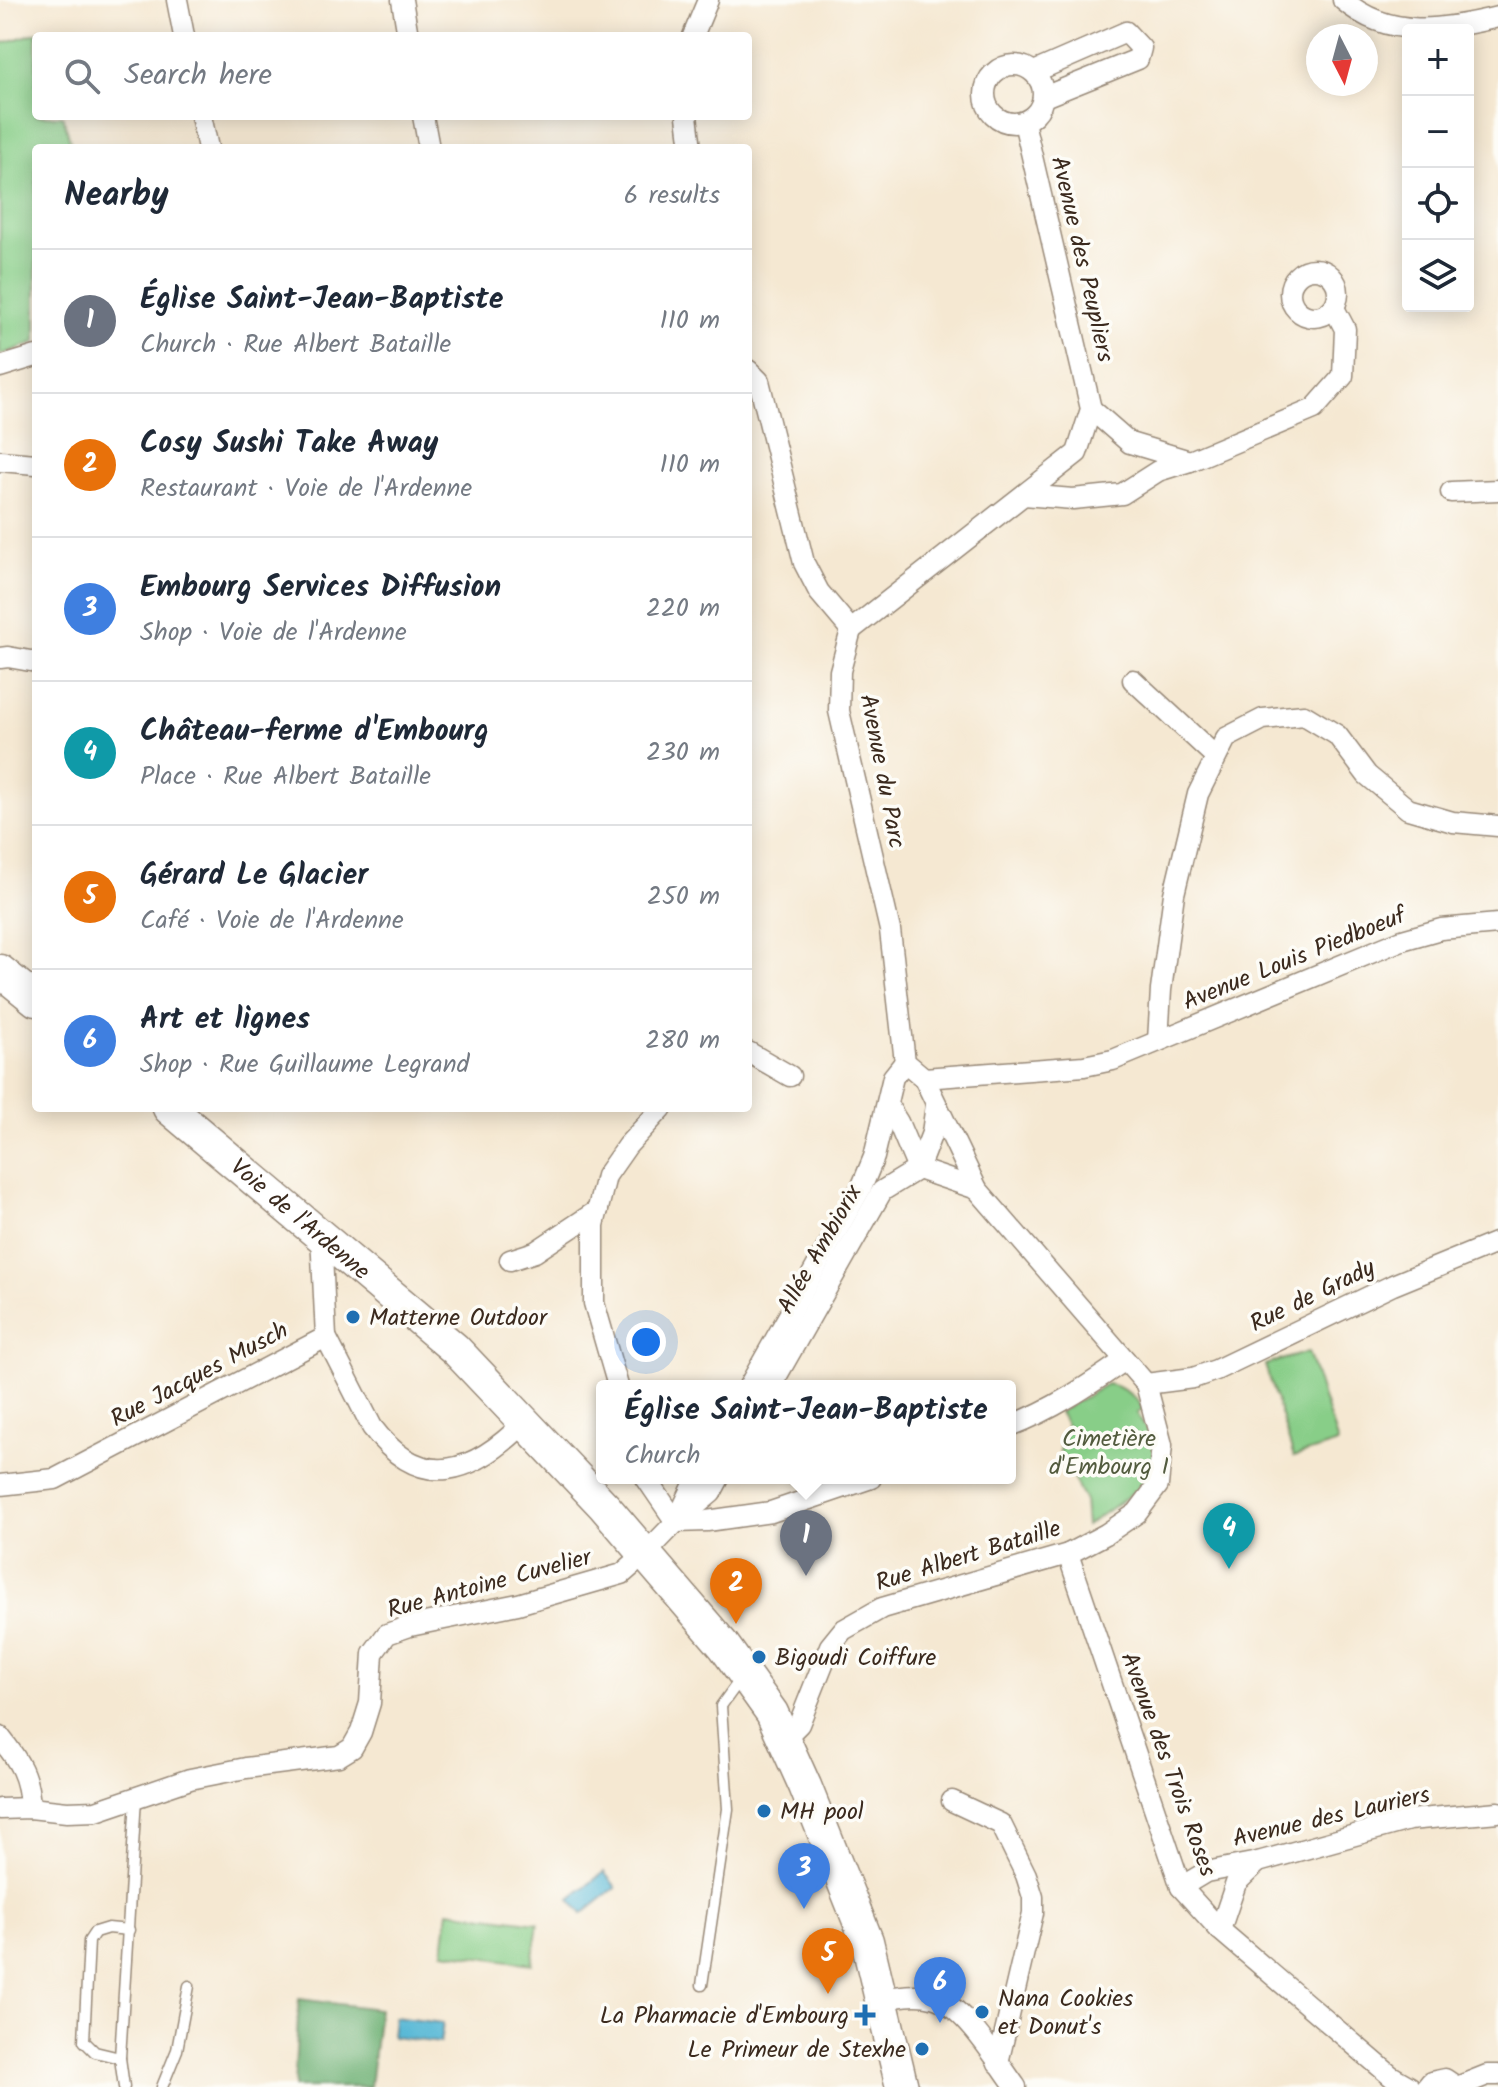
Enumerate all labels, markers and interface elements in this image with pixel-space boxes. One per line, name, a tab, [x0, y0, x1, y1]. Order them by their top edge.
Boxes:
north arrow	[1306, 24, 1378, 96]
map controls	[1402, 24, 1474, 312]
button: +	[1402, 24, 1474, 96]
search box	[32, 32, 752, 120]
text: Search here	[124, 52, 272, 100]
icon: search	[60, 54, 104, 98]
button: −	[1402, 96, 1474, 168]
street label: Avenue des Peupliers	[1039, 152, 1124, 366]
button: locate	[1402, 168, 1474, 240]
text: Nearby	[64, 169, 169, 223]
text: 6 results	[624, 175, 720, 217]
button: layers	[1402, 240, 1474, 312]
text: Église Saint-Jean-Baptiste	[140, 276, 503, 324]
text: 1	[86, 300, 94, 342]
text: 110 m	[660, 300, 720, 342]
text: Church · Rue Albert Bataille	[140, 324, 451, 366]
text: Cosy Sushi Take Away	[140, 420, 438, 468]
text: 2	[82, 444, 98, 486]
text: 110 m	[660, 444, 720, 486]
text: Restaurant · Voie de l'Ardenne	[140, 468, 472, 510]
text: Embourg Services Diffusion	[140, 564, 501, 612]
text: 3	[83, 588, 97, 630]
text: 220 m	[646, 588, 720, 630]
text: Shop · Voie de l'Ardenne	[140, 612, 407, 654]
street label: Avenue du Parc	[847, 691, 916, 852]
text: Château-ferme d'Embourg	[140, 708, 489, 756]
text: 4	[83, 732, 97, 774]
text: 230 m	[646, 732, 720, 774]
text: Place · Rue Albert Bataille	[140, 756, 431, 798]
text: Gérard Le Glacier	[140, 852, 368, 900]
text: 5	[83, 876, 97, 918]
text: 250 m	[647, 876, 720, 918]
street label: Avenue Louis Piedboeuf	[1177, 896, 1415, 1022]
text: Café · Voie de l'Ardenne	[140, 900, 404, 942]
text: Art et lignes	[140, 996, 310, 1044]
text: 6	[83, 1020, 97, 1062]
text: 280 m	[645, 1020, 720, 1062]
text: Shop · Rue Guillaume Legrand	[140, 1044, 470, 1086]
street label: Voie de l'Ardenne	[221, 1149, 379, 1291]
street label: Allée Ambiorix	[767, 1177, 874, 1322]
street label: Rue de Grady	[1243, 1249, 1383, 1344]
place label: Matterne Outdoor	[369, 1299, 549, 1338]
marker: Matterne Outdoor	[344, 1308, 362, 1326]
street label: Rue Jacques Musch	[104, 1312, 296, 1439]
your location	[626, 1322, 666, 1362]
popup	[596, 1380, 1016, 1484]
text: Église Saint-Jean-Baptiste	[624, 1387, 988, 1435]
park label: Cimetière d'Embourg I	[1049, 1420, 1169, 1487]
text: Church	[624, 1435, 700, 1477]
pin: 4	[1203, 1503, 1255, 1569]
pin: 1	[780, 1510, 832, 1576]
street label: Rue Albert Bataille	[871, 1510, 1066, 1603]
street label: Rue Antoine Cuvelier	[383, 1538, 598, 1630]
pin: 2	[710, 1558, 762, 1624]
place label: Bigoudi Coiffure	[775, 1639, 937, 1678]
street label: Avenue des Trois Roses	[1109, 1647, 1226, 1882]
marker: Bigoudi Coiffure	[750, 1648, 768, 1666]
street label: Avenue des Lauriers	[1229, 1776, 1434, 1859]
place label: MH pool	[780, 1793, 864, 1832]
marker: MH pool	[755, 1802, 773, 1820]
pin: 3	[778, 1843, 830, 1909]
pin: 5	[802, 1928, 854, 1994]
pin: 6	[914, 1957, 966, 2023]
place label: Nana Cookies et Donut's	[998, 1980, 1133, 2047]
place label: La Pharmacie d'Embourg	[600, 1997, 849, 2036]
marker: Nana Cookies et Donut's	[973, 2003, 991, 2021]
marker: La Pharmacie d'Embourg	[856, 2006, 874, 2024]
place label: Le Primeur de Stexhe	[688, 2031, 906, 2070]
marker: Le Primeur de Stexhe	[913, 2040, 931, 2058]

